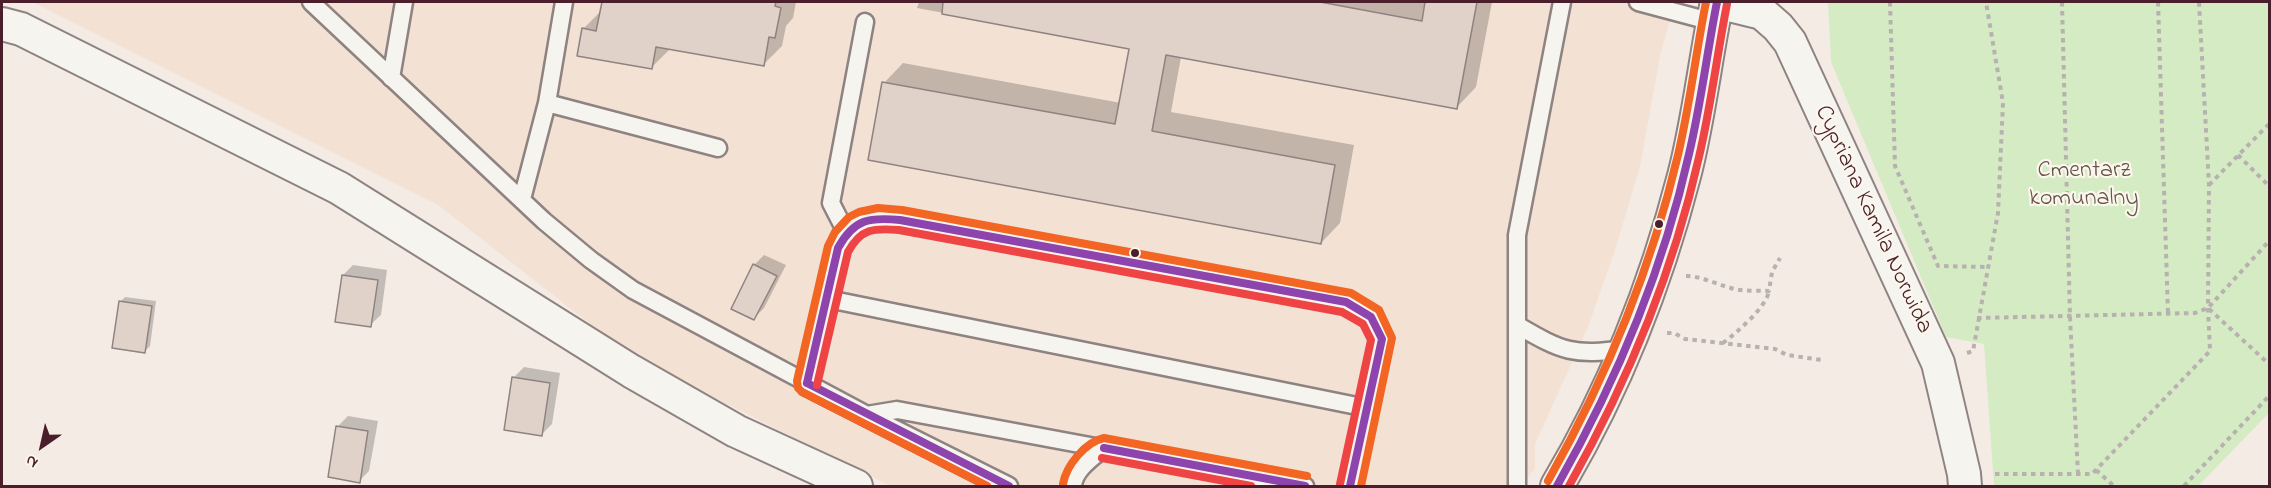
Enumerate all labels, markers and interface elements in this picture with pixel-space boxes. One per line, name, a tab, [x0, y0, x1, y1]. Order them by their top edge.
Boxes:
street label: Cypriana Kamila Norwida	[1806, 101, 1938, 339]
park label: Cmentarz komunalny	[2029, 158, 2139, 214]
unlabelled marker	[1653, 218, 1665, 230]
unlabelled marker	[1129, 247, 1141, 259]
north arrow	[12, 416, 72, 476]
text: N	[21, 448, 43, 474]

